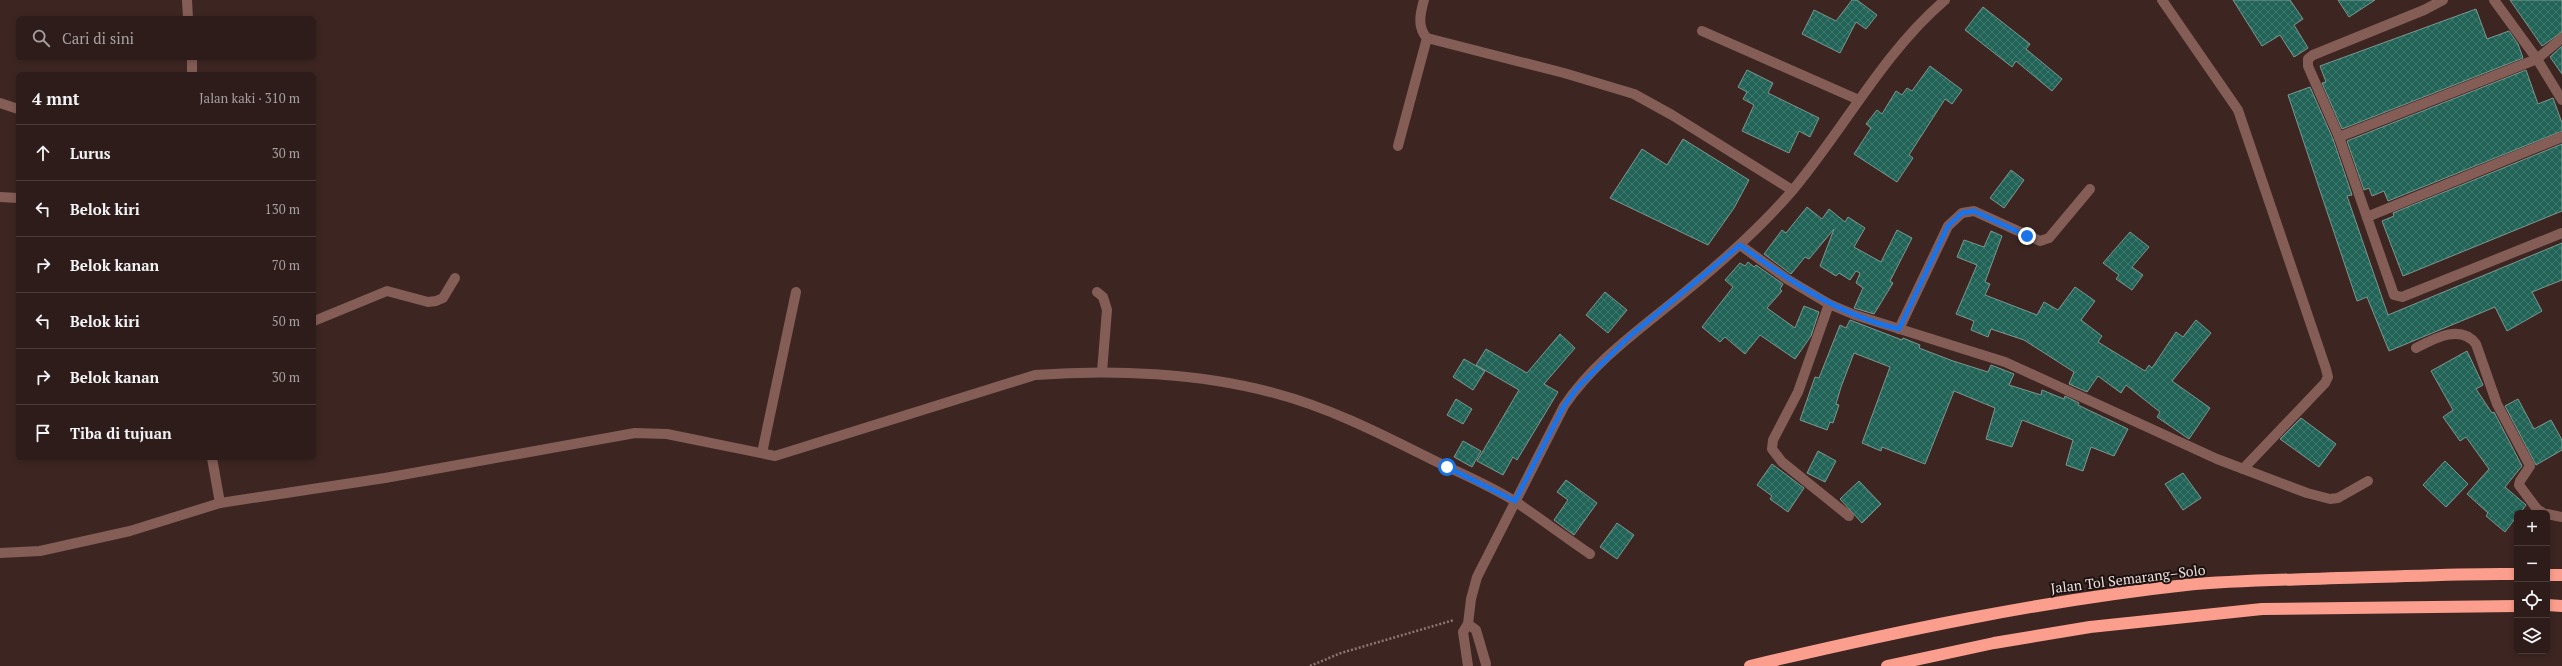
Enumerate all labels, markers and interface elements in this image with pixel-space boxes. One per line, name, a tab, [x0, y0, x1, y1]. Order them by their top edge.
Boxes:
search box	[16, 16, 316, 60]
icon: search	[30, 27, 52, 49]
text: Cari di sini	[62, 28, 134, 48]
text: 4 mnt	[32, 87, 80, 110]
text: Jalan kaki · 310 m	[199, 89, 300, 107]
icon: ahead	[32, 142, 54, 164]
text: Lurus	[70, 143, 111, 163]
text: 30 m	[272, 144, 300, 162]
icon: left	[32, 198, 54, 220]
text: Belok kiri	[70, 199, 140, 219]
text: 130 m	[265, 200, 300, 218]
route end	[2018, 227, 2036, 245]
icon: right	[32, 254, 54, 276]
text: Belok kanan	[70, 255, 159, 275]
text: 70 m	[272, 256, 300, 274]
icon: left	[32, 310, 54, 332]
text: Belok kiri	[70, 311, 140, 331]
text: 50 m	[272, 312, 300, 330]
icon: right	[32, 366, 54, 388]
text: Belok kanan	[70, 367, 159, 387]
text: 30 m	[272, 368, 300, 386]
icon: arrive	[32, 422, 54, 444]
text: Tiba di tujuan	[70, 423, 172, 443]
route start	[1438, 458, 1456, 476]
map controls	[2514, 510, 2550, 654]
button: +	[2514, 510, 2550, 546]
button: −	[2514, 546, 2550, 582]
street label: Jalan Tol Semarang–Solo	[2049, 560, 2207, 597]
button: locate	[2514, 582, 2550, 618]
button: layers	[2514, 618, 2550, 654]

